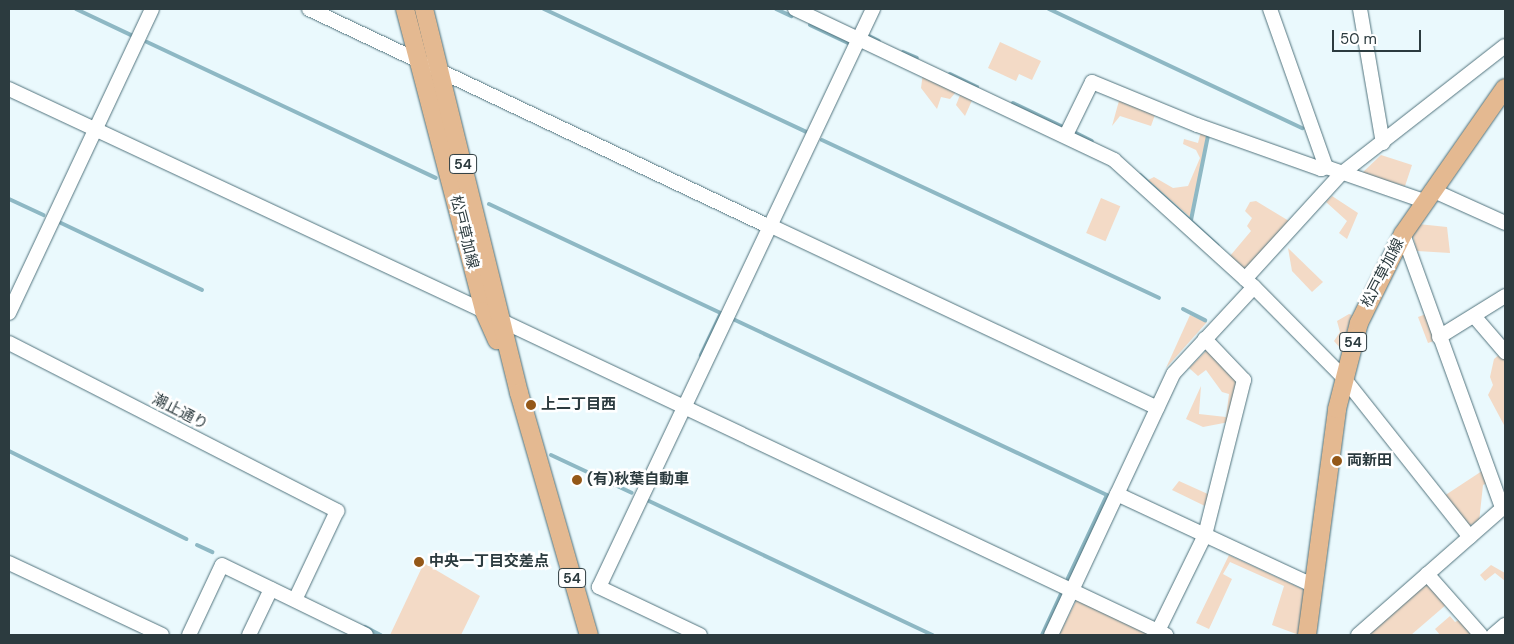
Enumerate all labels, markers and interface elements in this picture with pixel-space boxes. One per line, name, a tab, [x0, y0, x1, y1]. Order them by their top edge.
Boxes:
scale bar	[1334, 20, 1423, 52]
text: 50 m	[1340, 29, 1377, 49]
road number: 54	[448, 152, 478, 175]
street label: 松戸草加線	[446, 193, 482, 271]
street label: 松戸草加線	[1358, 236, 1408, 310]
road number: 54	[1338, 331, 1368, 354]
street label: 潮止通り	[149, 390, 211, 434]
place label: 上二丁目西	[541, 396, 616, 414]
marker: 上二丁目西	[525, 399, 537, 411]
place label: 両新田	[1347, 452, 1392, 470]
marker: 両新田	[1331, 455, 1343, 467]
place label: (有)秋葉自動車	[587, 471, 689, 489]
marker: (有)秋葉自動車	[571, 474, 583, 486]
place label: 中央一丁目交差点	[429, 553, 549, 571]
marker: 中央一丁目交差点	[413, 556, 425, 568]
road number: 54	[557, 566, 587, 590]

